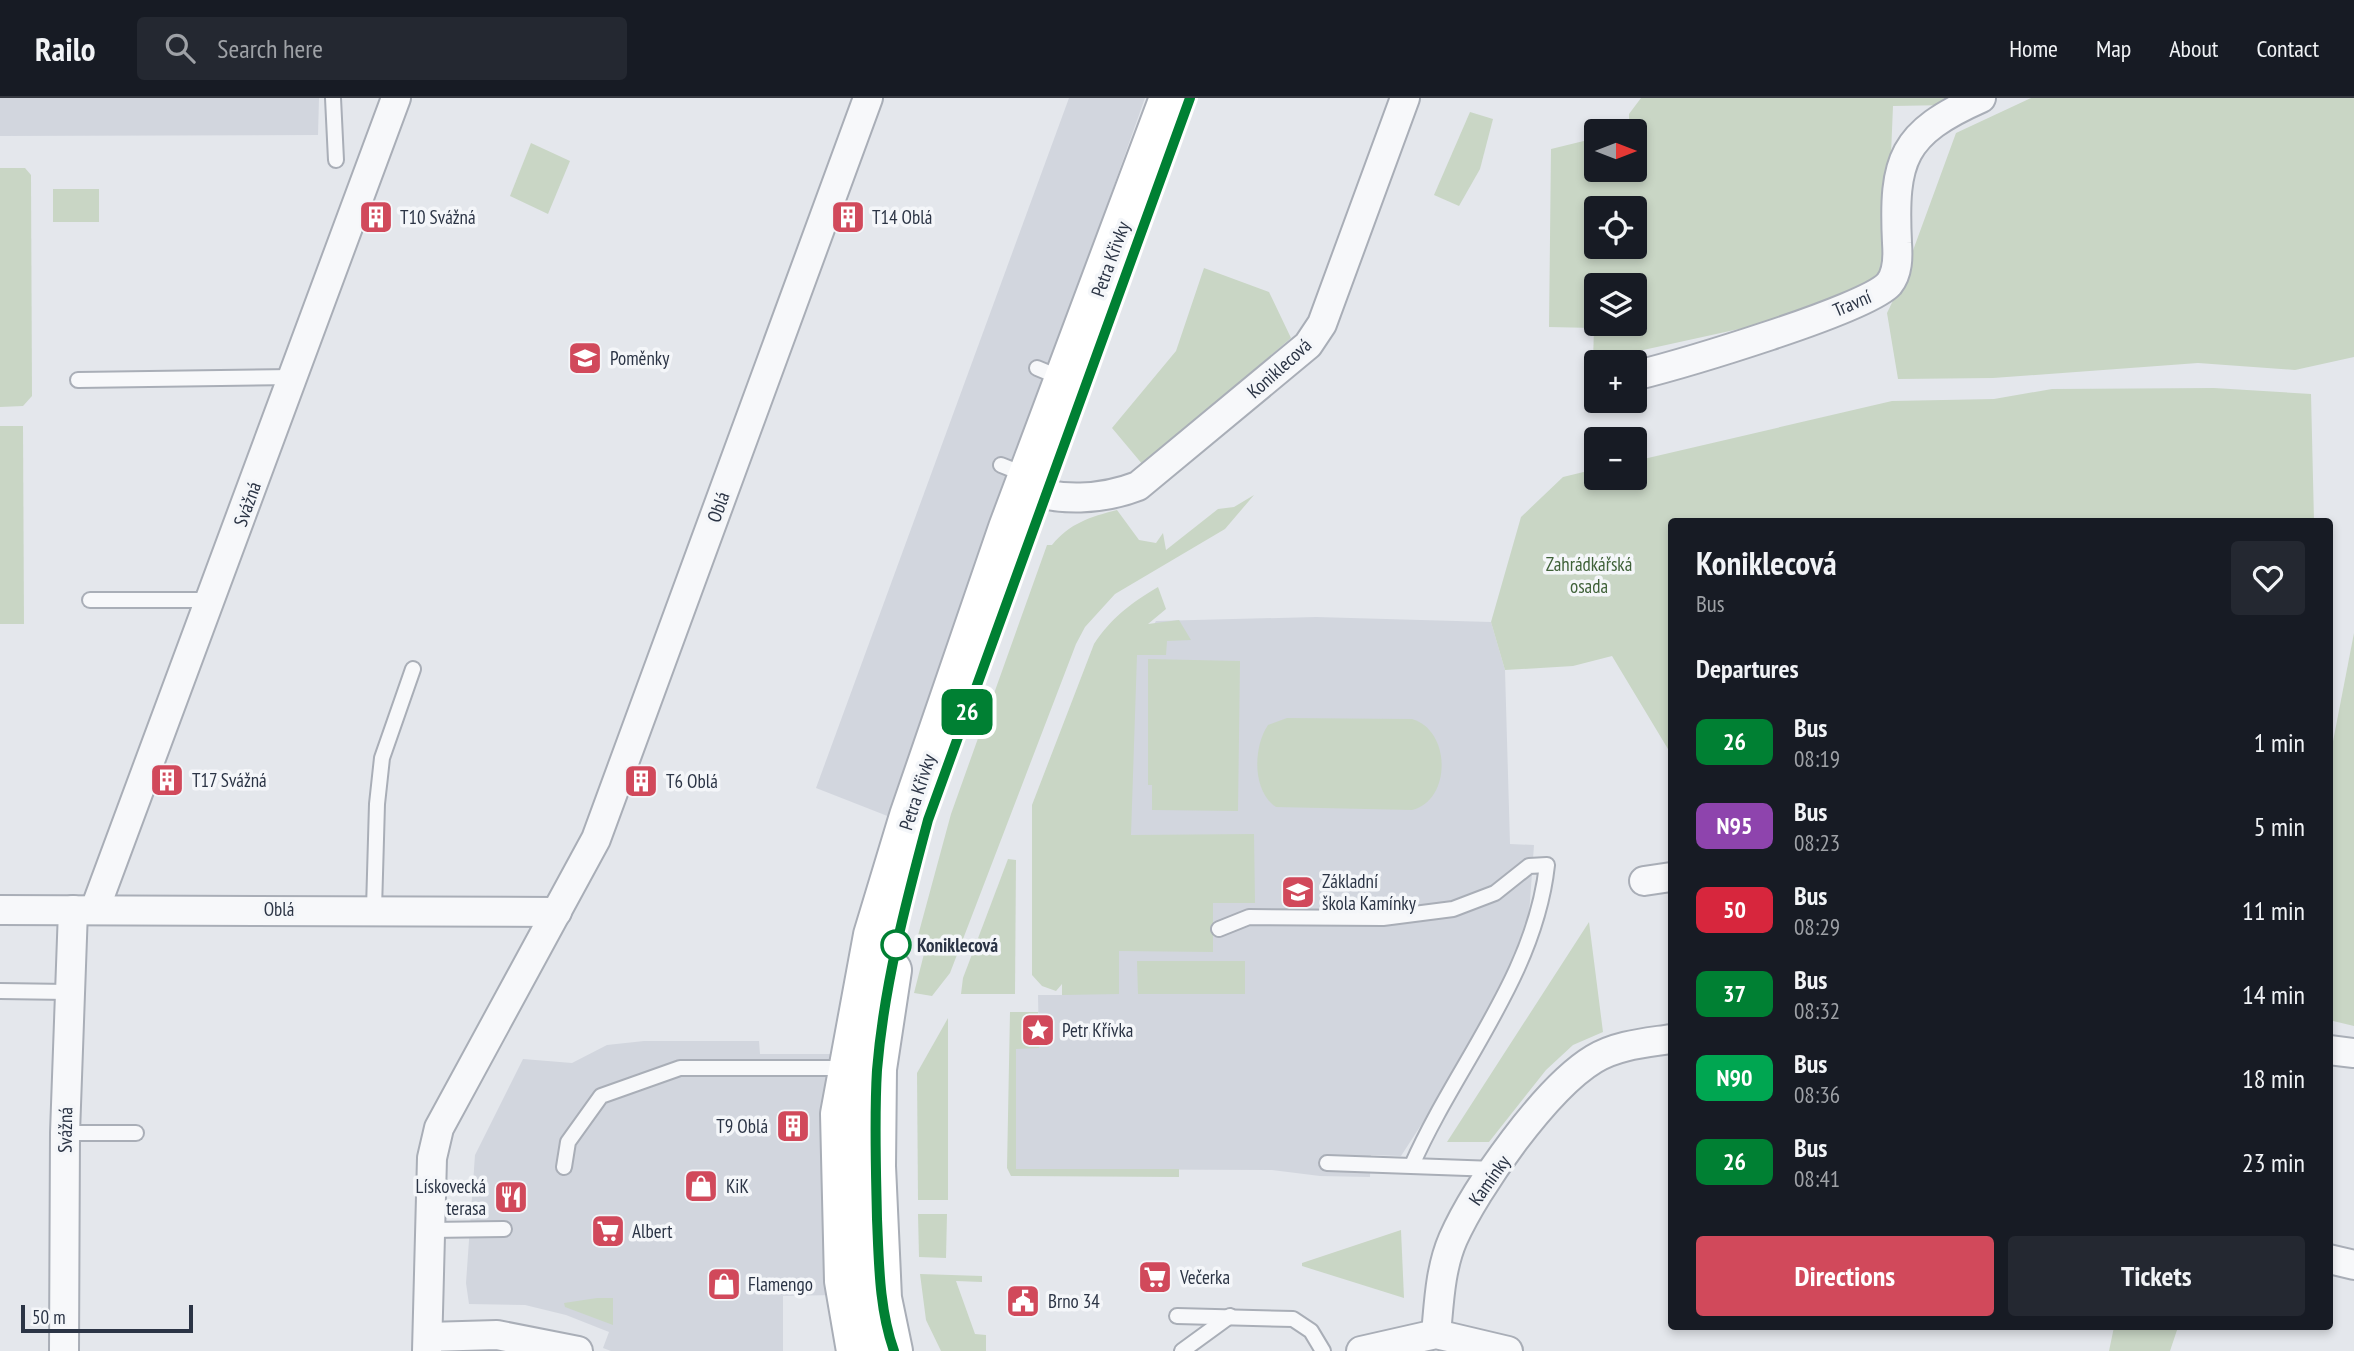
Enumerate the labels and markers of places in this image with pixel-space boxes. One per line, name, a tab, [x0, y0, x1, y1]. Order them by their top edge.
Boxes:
building icon: T10 Svážná	[357, 198, 395, 236]
building icon: T14 Oblá	[829, 198, 867, 236]
place label: T10 Svážná	[400, 205, 476, 229]
place label: T14 Oblá	[872, 205, 932, 229]
school or university icon: Poměnky	[566, 339, 604, 377]
place label: Poměnky	[610, 346, 670, 370]
building icon: T17 Svážná	[148, 761, 186, 799]
building icon: T6 Oblá	[622, 762, 660, 800]
place label: T17 Svážná	[192, 768, 267, 792]
place label: T6 Oblá	[666, 769, 718, 793]
place label: Základní škola Kamínky	[1322, 869, 1417, 915]
school or university icon: Základní škola Kamínky	[1279, 873, 1317, 911]
marker: Koniklecová	[881, 930, 911, 960]
place label: Koniklecová	[917, 933, 998, 957]
place icon: Petr Křívka	[1019, 1011, 1057, 1049]
place label: Petr Křívka	[1062, 1018, 1133, 1042]
building icon: T9 Oblá	[774, 1107, 812, 1145]
place label: T9 Oblá	[716, 1114, 768, 1138]
shop icon: KiK	[682, 1167, 720, 1205]
place label: Lískovecká terasa	[416, 1174, 486, 1220]
place label: KiK	[726, 1174, 749, 1198]
restaurant icon: Lískovecká terasa	[492, 1178, 530, 1216]
supermarket icon: Albert	[589, 1212, 627, 1250]
place label: Albert	[632, 1219, 673, 1243]
supermarket icon: Večerka	[1136, 1258, 1174, 1296]
shop icon: Flamengo	[705, 1265, 743, 1303]
place label: Večerka	[1179, 1265, 1230, 1289]
place label: Flamengo	[748, 1272, 813, 1296]
public building icon: Brno 34	[1004, 1282, 1042, 1320]
place label: Brno 34	[1048, 1289, 1100, 1313]

